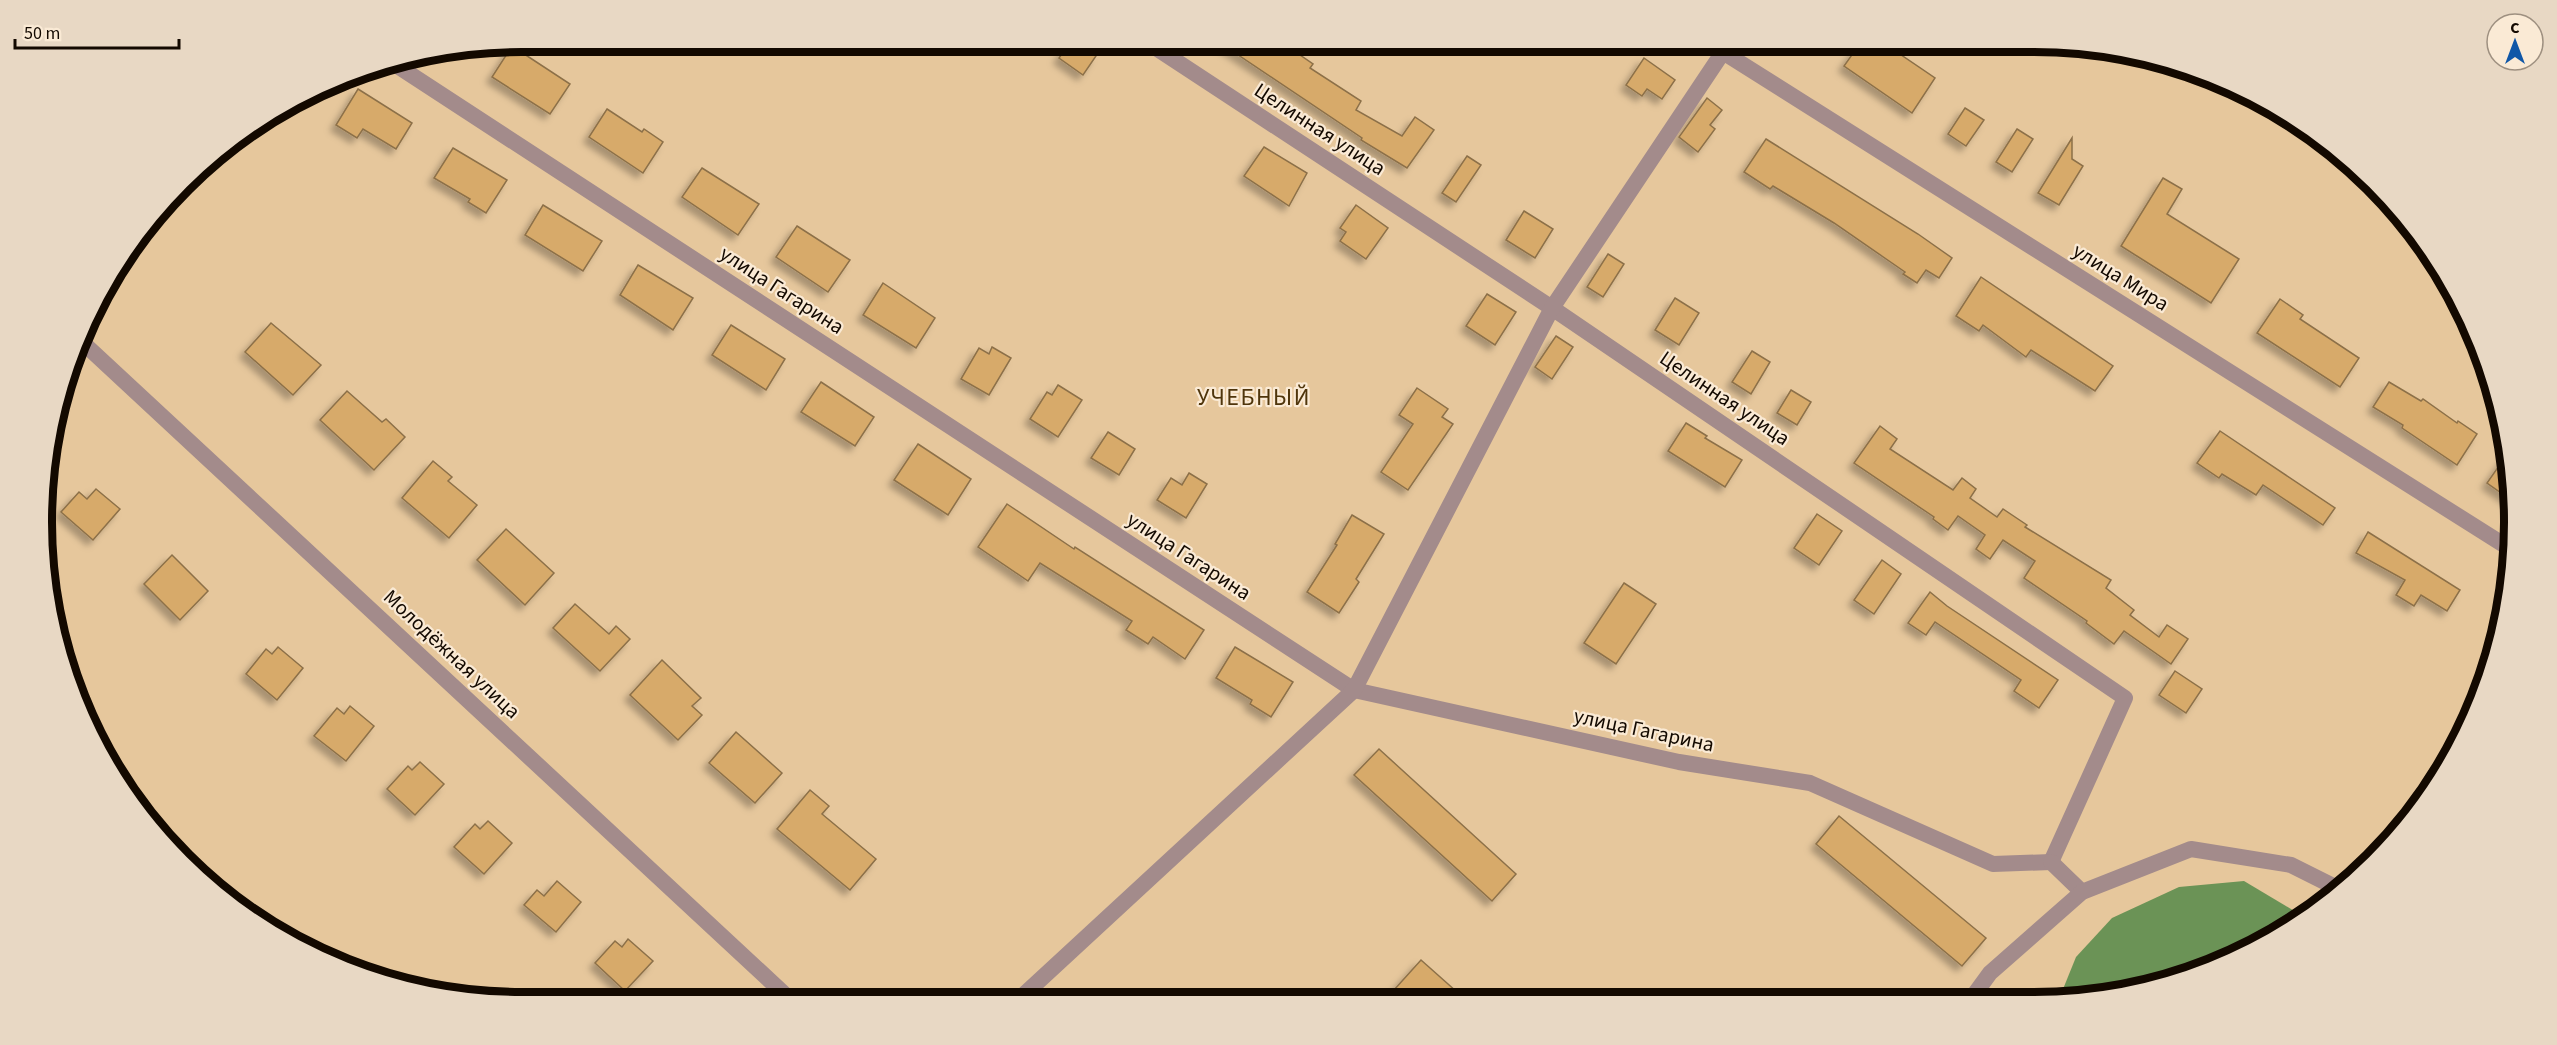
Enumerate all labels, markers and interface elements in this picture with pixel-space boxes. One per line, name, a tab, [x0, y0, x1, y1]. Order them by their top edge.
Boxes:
scale bar	[15, 12, 178, 50]
north arrow	[2485, 12, 2545, 72]
text: С	[2510, 17, 2520, 39]
text: 50 m	[24, 21, 60, 46]
street label: Целинная улица	[1248, 75, 1392, 183]
street label: улица Мира	[2067, 236, 2175, 318]
street label: улица Гагарина	[714, 239, 850, 341]
street label: Целинная улица	[1654, 343, 1796, 453]
district label: УЧЕБНЫЙ	[1197, 380, 1311, 415]
street label: улица Гагарина	[1121, 505, 1257, 607]
street label: Молодёжная улица	[377, 582, 527, 726]
street label: улица Гагарина	[1571, 700, 1717, 760]

